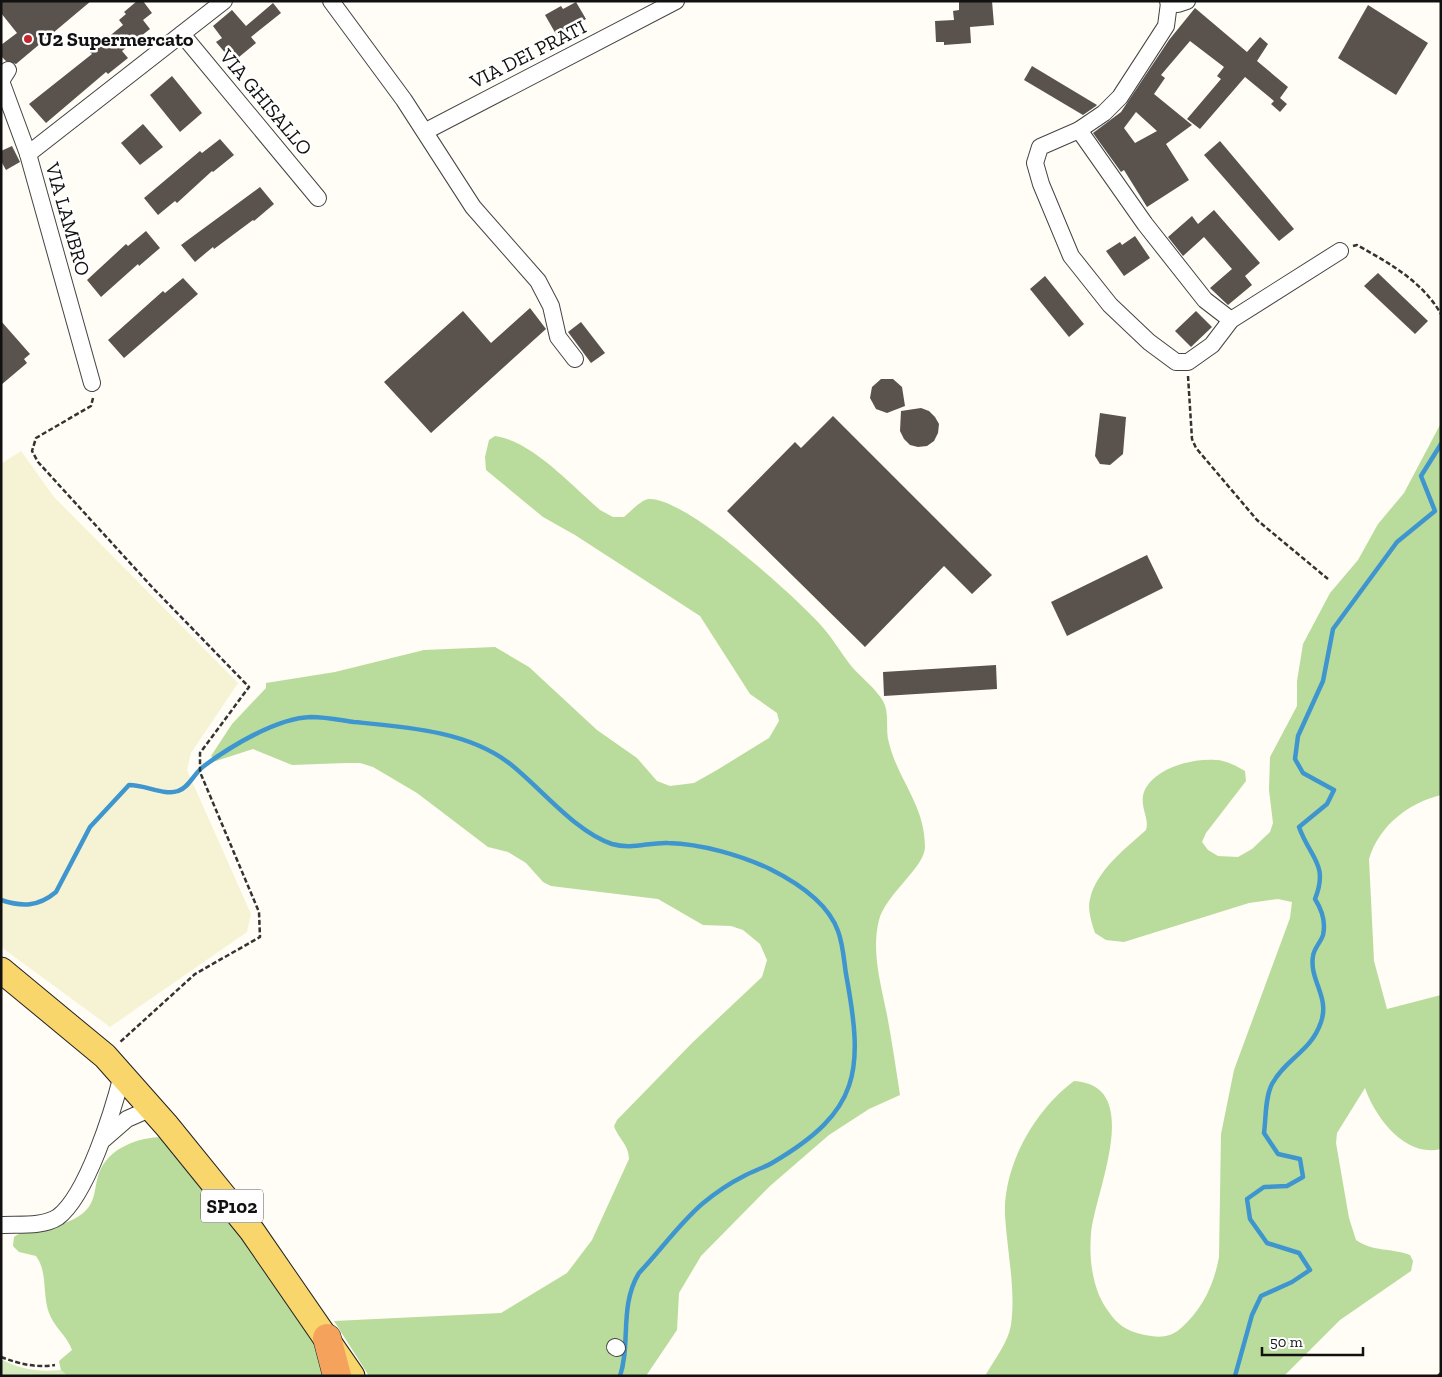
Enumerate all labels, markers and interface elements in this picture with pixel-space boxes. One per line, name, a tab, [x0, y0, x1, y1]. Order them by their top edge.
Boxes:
street label: VIA DEI PRATI	[465, 14, 590, 94]
place label: U2 Supermercato	[38, 27, 194, 51]
marker: U2 Supermercato	[22, 33, 34, 45]
street label: VIA GHISALLO	[214, 43, 317, 160]
street label: VIA LAMBRO	[40, 159, 96, 278]
road number: SP102	[201, 1190, 263, 1222]
scale bar	[1262, 1324, 1363, 1356]
text: 50 m	[1270, 1333, 1303, 1351]

